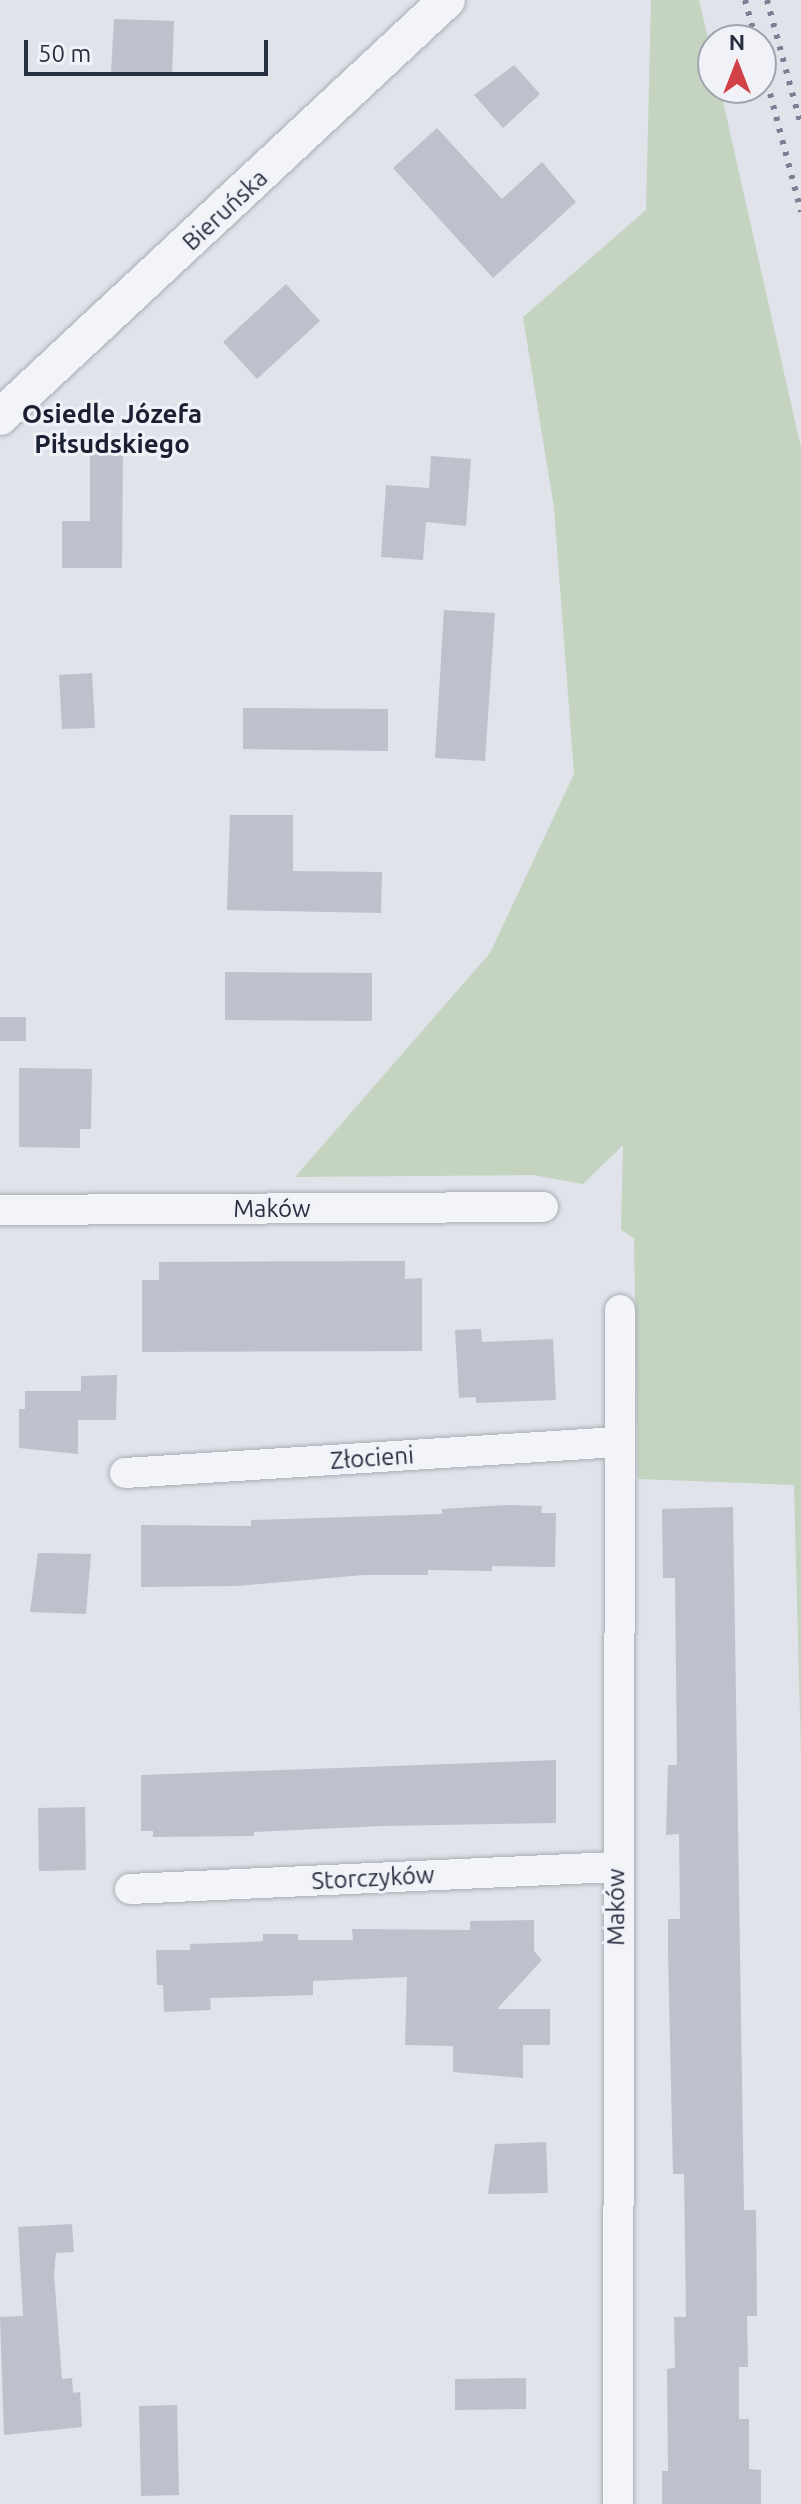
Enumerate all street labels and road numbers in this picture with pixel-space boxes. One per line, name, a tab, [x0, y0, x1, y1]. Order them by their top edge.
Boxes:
street label: Bieruńska	[177, 163, 273, 257]
street label: Maków	[233, 1195, 311, 1223]
street label: Złocieni	[329, 1441, 415, 1475]
street label: Storczyków	[311, 1860, 435, 1896]
street label: Maków	[602, 1868, 630, 1946]

